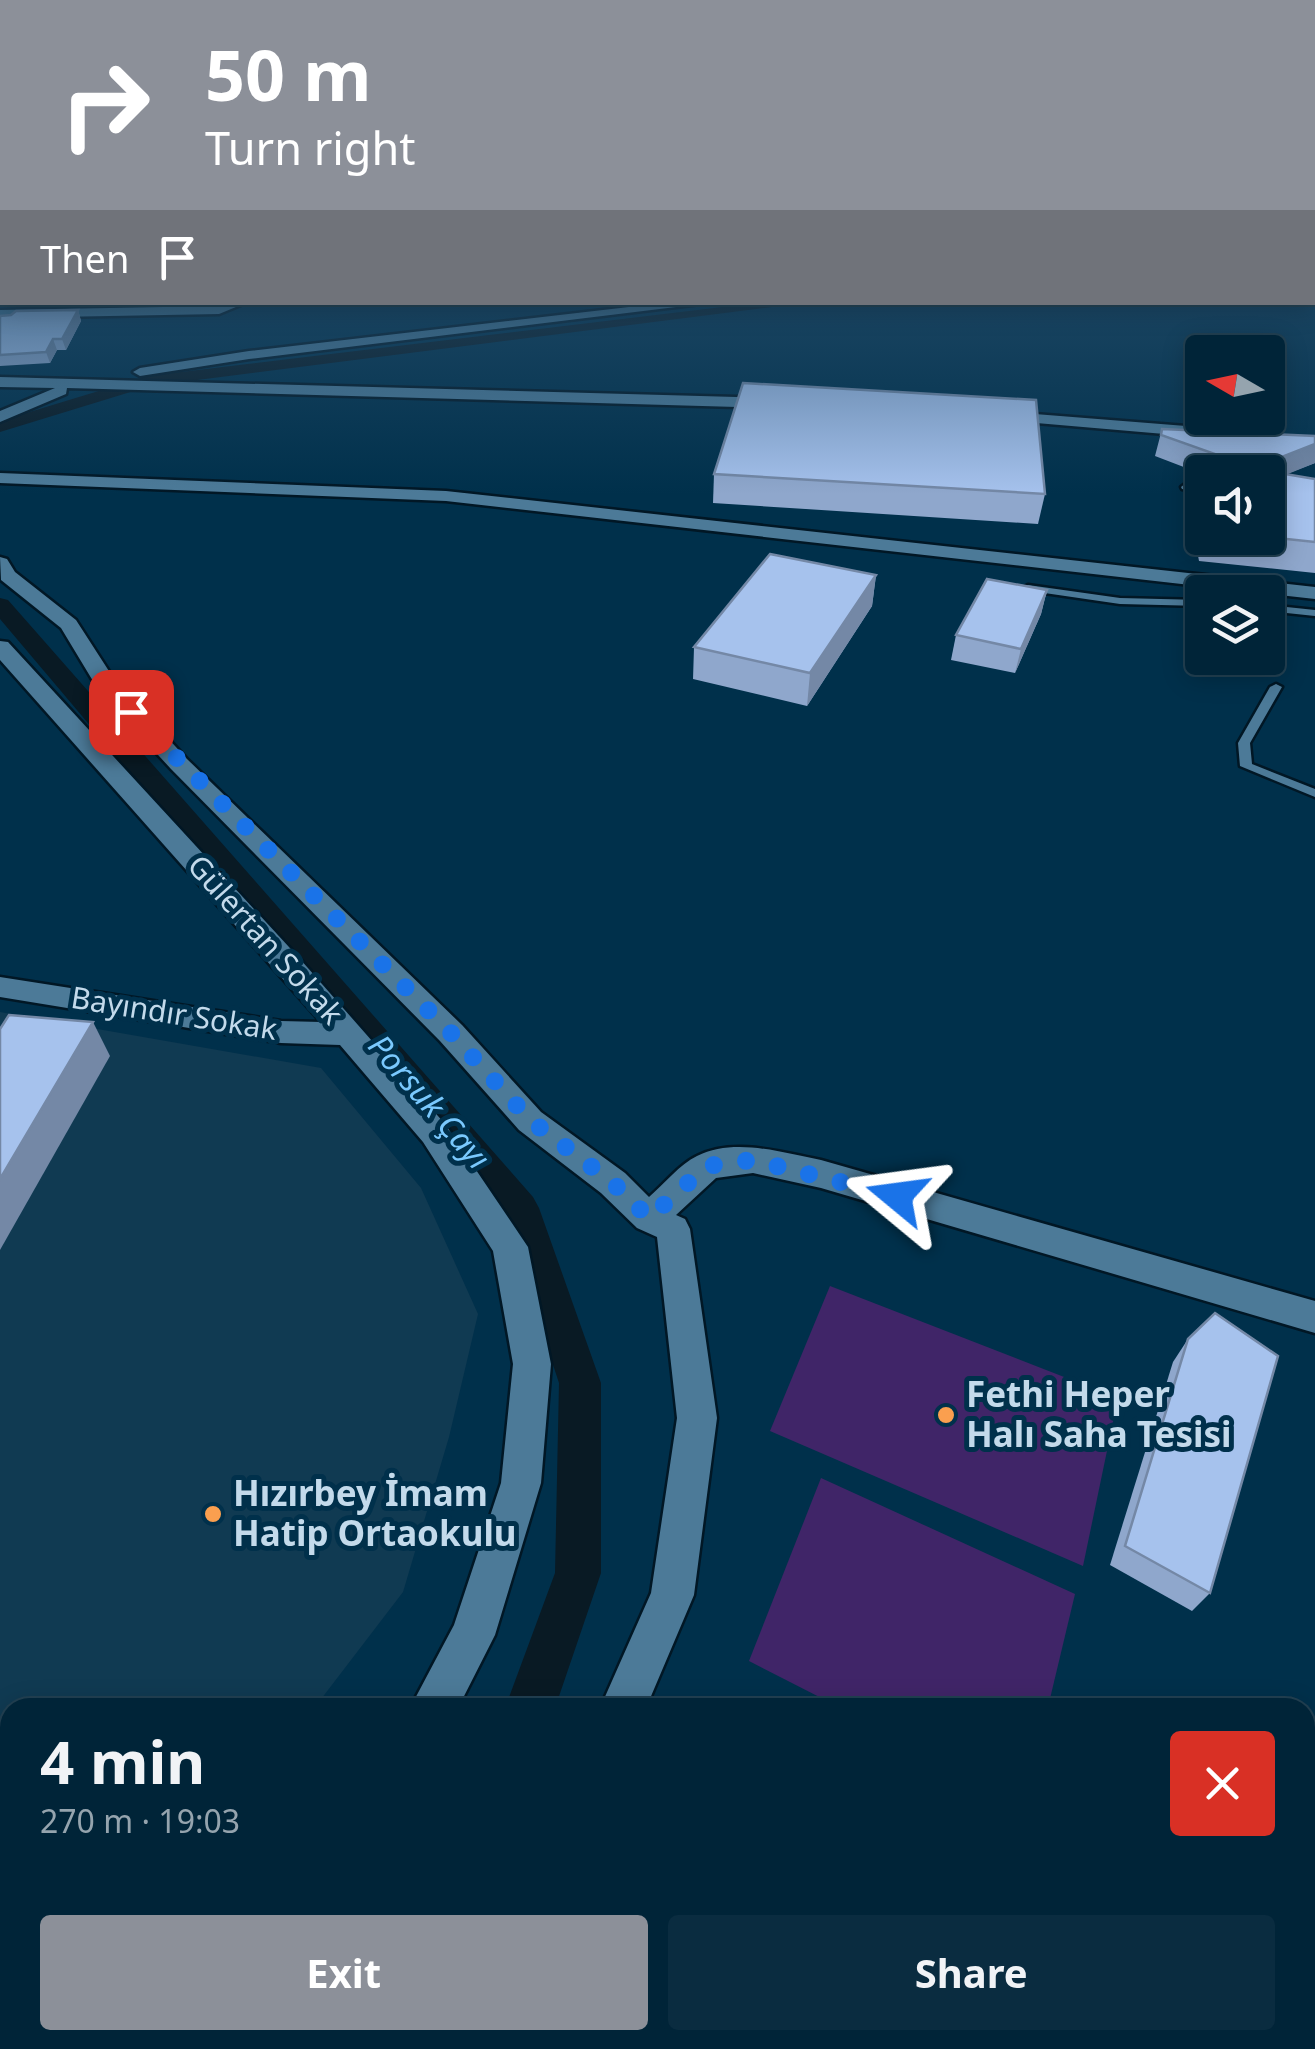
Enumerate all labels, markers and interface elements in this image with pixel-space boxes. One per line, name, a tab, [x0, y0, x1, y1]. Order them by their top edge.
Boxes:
text: 50 m	[205, 26, 372, 122]
icon: right	[40, 40, 170, 170]
text: Turn right	[205, 117, 416, 178]
icon: arrive	[150, 230, 205, 285]
text: Then	[40, 232, 130, 284]
north arrow	[1185, 335, 1285, 435]
map controls	[1185, 335, 1285, 675]
button: sound	[1185, 455, 1285, 555]
button: layers	[1185, 575, 1285, 675]
pin	[89, 670, 174, 755]
icon: arrive	[104, 685, 159, 740]
street label: Gülertan Sokak	[179, 845, 353, 1033]
street label: Bayındır Sokak	[68, 976, 280, 1049]
water label: Porsuk Çayı	[360, 1024, 501, 1178]
position arrow	[845, 1144, 949, 1248]
place label: Fethi Heper Halı Saha Tesisi	[966, 1370, 1232, 1457]
marker: Fethi Heper Halı Saha Tesisi	[935, 1404, 957, 1426]
place label: Hızırbey İmam Hatip Ortaokulu	[233, 1469, 517, 1556]
marker: Hızırbey İmam Hatip Ortaokulu	[202, 1503, 224, 1525]
text: 4 min	[40, 1720, 205, 1802]
button: close	[1170, 1731, 1275, 1836]
text: 270 m · 19:03	[40, 1799, 240, 1842]
button: Exit	[40, 1915, 648, 2030]
button: Share	[668, 1915, 1275, 2030]

